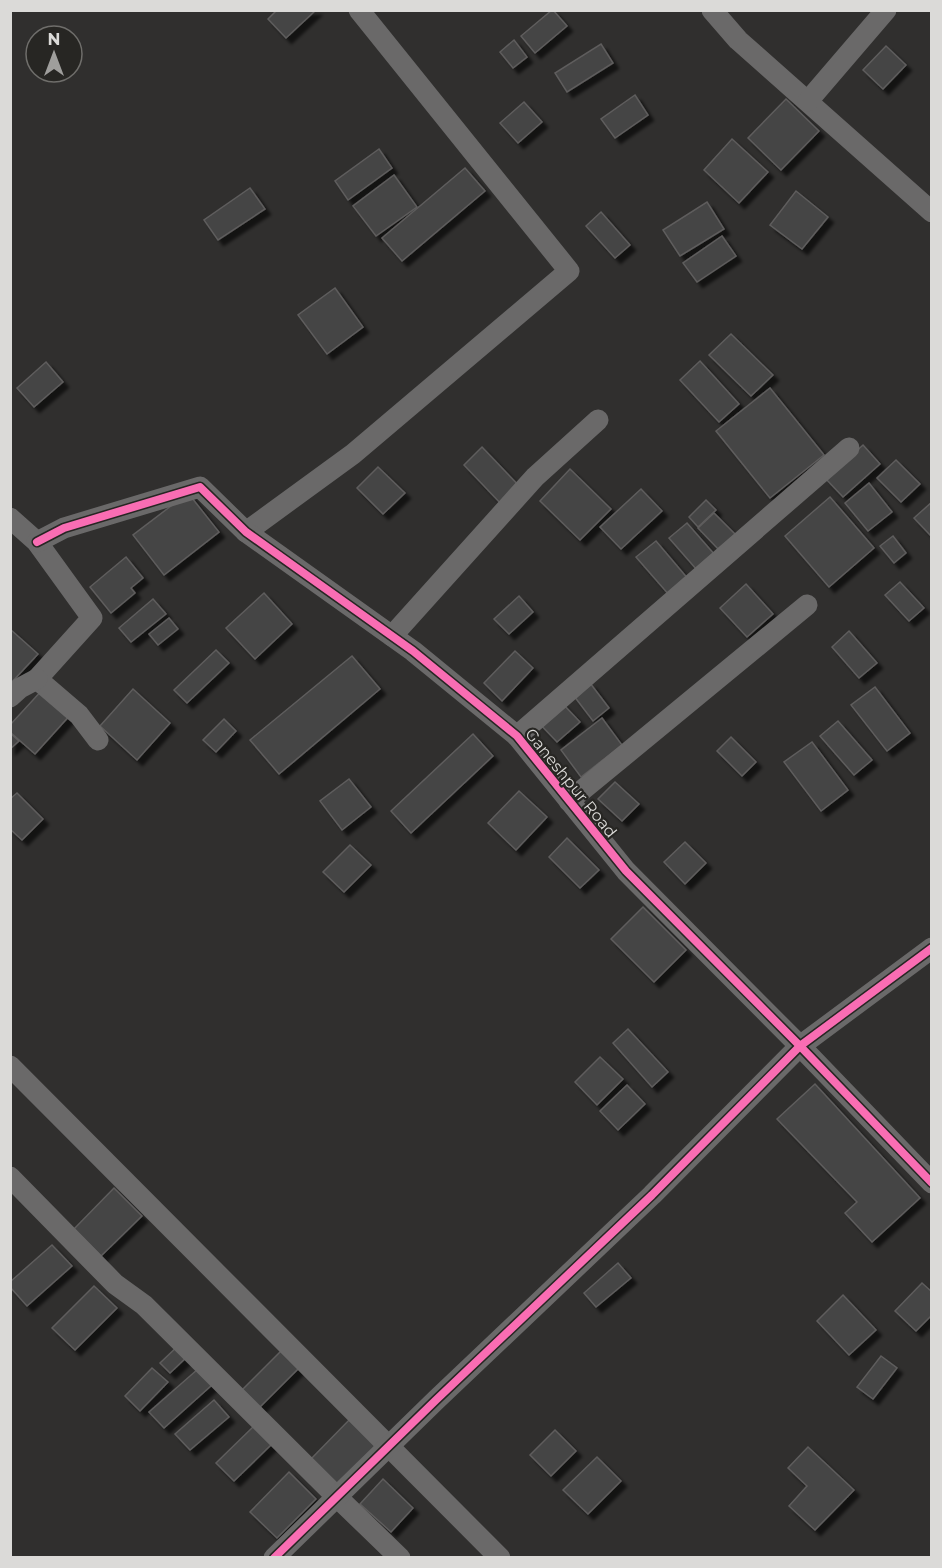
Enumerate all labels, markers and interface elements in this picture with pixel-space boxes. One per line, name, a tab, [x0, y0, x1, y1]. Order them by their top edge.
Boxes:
north arrow	[24, 24, 84, 84]
text: N	[48, 30, 60, 49]
street label: Ganeshpur Road	[521, 725, 621, 841]

